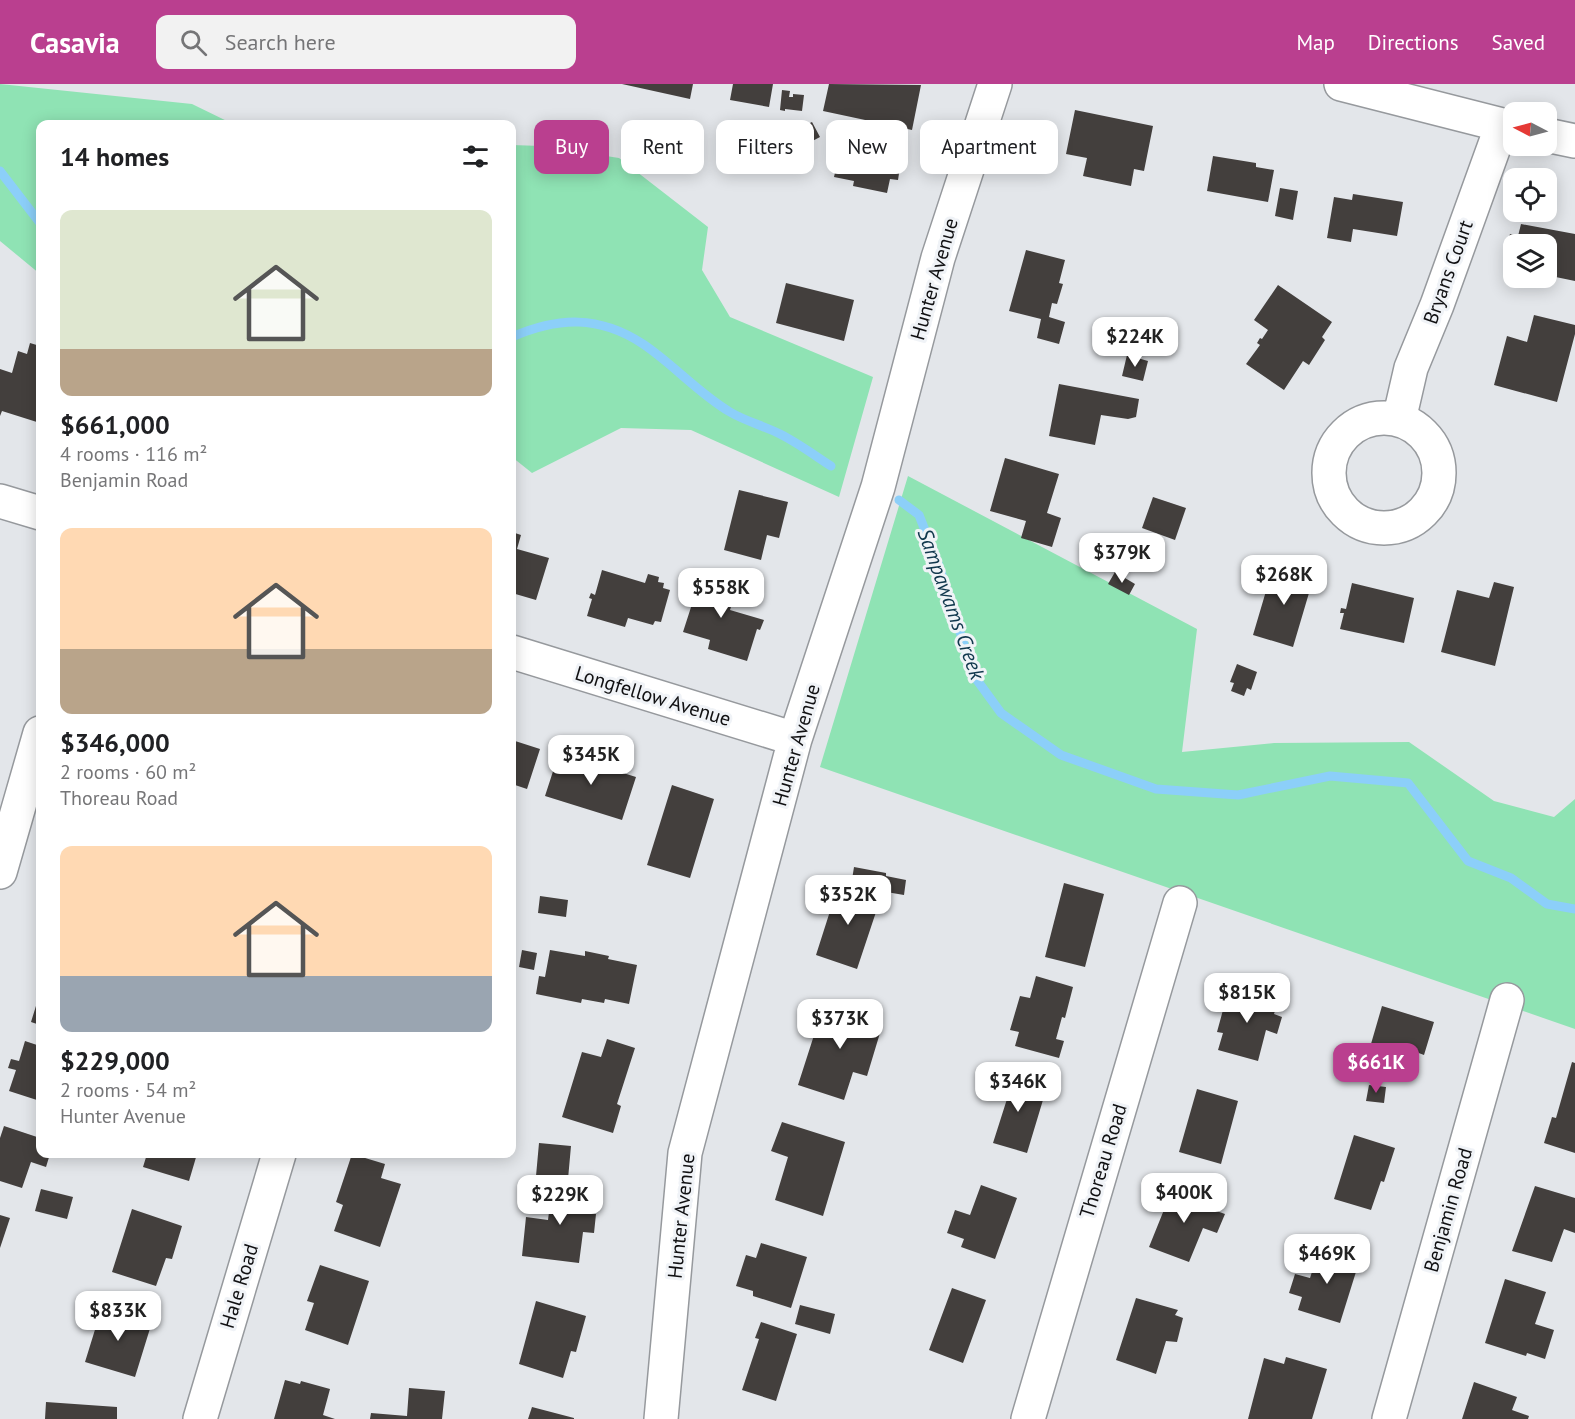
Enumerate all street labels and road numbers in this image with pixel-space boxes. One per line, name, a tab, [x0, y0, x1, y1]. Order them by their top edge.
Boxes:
street label: Hunter Avenue	[904, 215, 964, 343]
street label: Bryans Court	[1417, 216, 1479, 328]
street label: Longfellow Avenue	[572, 660, 734, 732]
street label: Hunter Avenue	[766, 681, 826, 809]
street label: Thoreau Road	[1073, 1101, 1133, 1221]
street label: Benjamin Road	[1418, 1145, 1478, 1275]
street label: Hunter Avenue	[661, 1152, 701, 1280]
street label: Hale Road	[214, 1241, 264, 1331]

